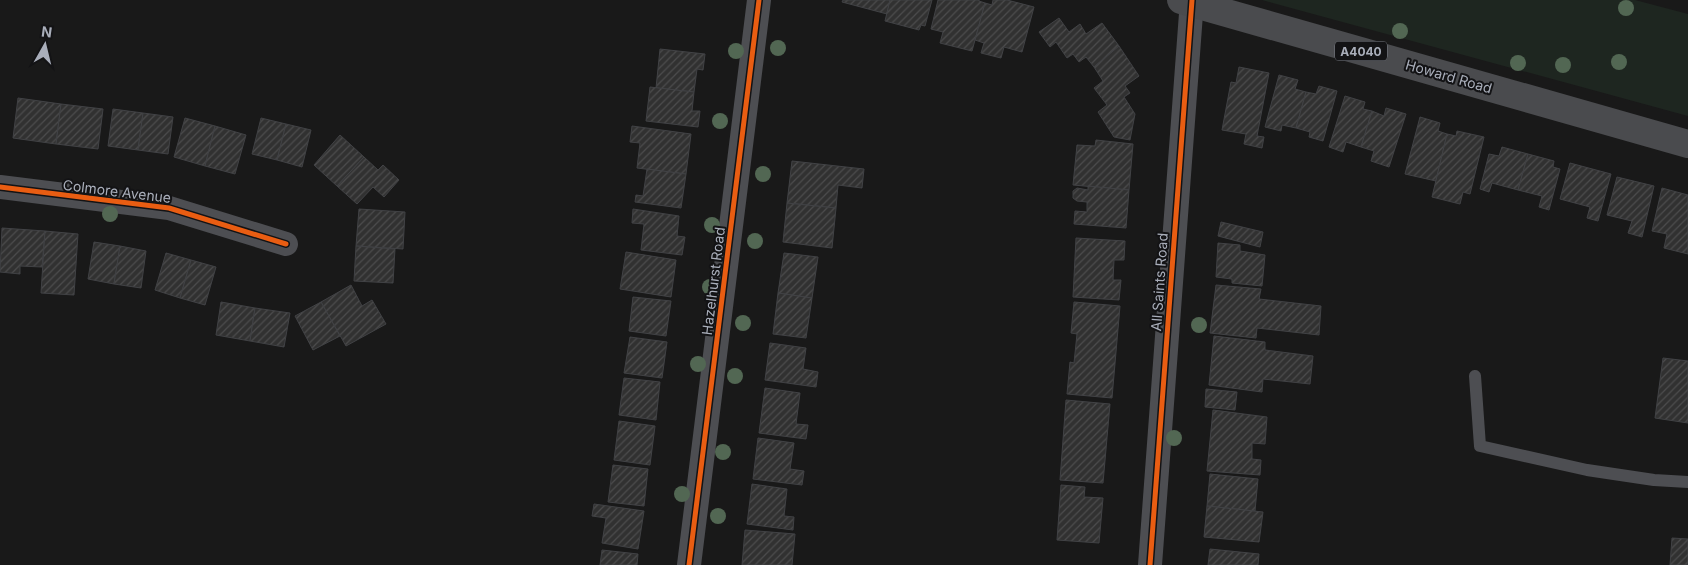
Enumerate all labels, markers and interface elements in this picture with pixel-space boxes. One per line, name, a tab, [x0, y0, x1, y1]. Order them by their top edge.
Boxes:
north arrow	[20, 20, 70, 70]
text: N	[40, 22, 53, 41]
road number: A4040	[1335, 41, 1387, 60]
street label: Howard Road	[1404, 56, 1494, 96]
street label: Colmore Avenue	[62, 176, 172, 206]
street label: Hazelhurst Road	[698, 226, 728, 336]
street label: All Saints Road	[1147, 232, 1171, 332]

